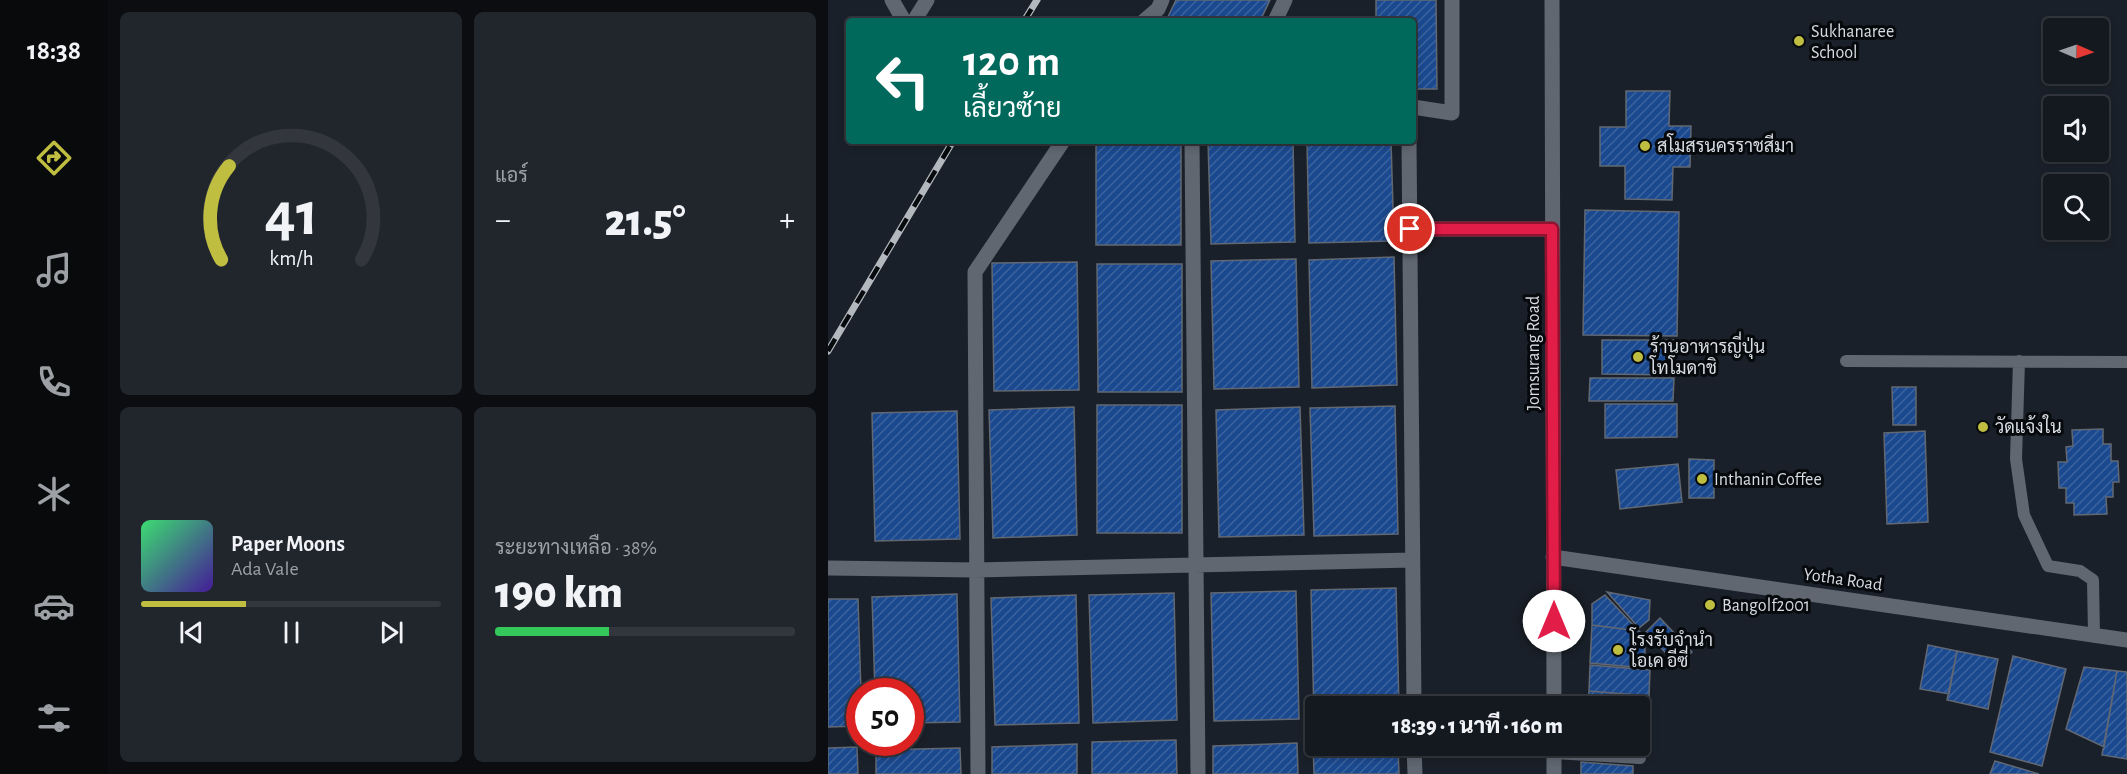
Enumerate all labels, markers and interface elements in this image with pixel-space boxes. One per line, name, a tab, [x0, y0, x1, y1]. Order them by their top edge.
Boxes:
north arrow	[2043, 18, 2109, 84]
map controls	[2043, 18, 2109, 240]
place label: Sukhanaree School	[1811, 23, 1894, 62]
marker: Sukhanaree School	[1792, 34, 1806, 48]
text: 18:38	[27, 37, 81, 64]
text: 120 m	[963, 41, 1060, 83]
icon: left	[864, 42, 942, 120]
text: เลี้ยวซ้าย	[963, 95, 1061, 122]
button: sound	[2043, 96, 2109, 162]
place label: สโมสรนครราชสีมา	[1657, 133, 1794, 156]
icon: directions	[33, 137, 75, 179]
marker: สโมสรนครราชสีมา	[1638, 139, 1652, 153]
text: แอร์	[495, 166, 528, 186]
button: search	[2043, 174, 2109, 240]
text: 41	[264, 184, 318, 246]
text: 21.5°	[604, 199, 686, 244]
pin	[1384, 203, 1435, 254]
text: −	[495, 204, 511, 237]
text: +	[779, 204, 795, 237]
icon: arrive	[1393, 212, 1426, 245]
icon: music	[33, 249, 75, 291]
text: km/h	[269, 249, 313, 270]
street label: Jomsurang Road	[1525, 296, 1543, 410]
place label: ร้านอาหารญี่ปุ่น โทโมดาชิ	[1649, 331, 1765, 378]
marker: ร้านอาหารญี่ปุ่น โทโมดาชิ	[1631, 350, 1645, 364]
icon: phone	[33, 361, 75, 403]
place label: วัดแจ้งใน	[1995, 414, 2062, 437]
marker: วัดแจ้งใน	[1976, 420, 1990, 434]
place label: Inthanin Coffee	[1714, 471, 1822, 489]
marker: Inthanin Coffee	[1695, 472, 1709, 486]
icon: climate	[33, 473, 75, 515]
text: Paper Moons	[231, 533, 345, 555]
text: ระยะทางเหลือ · 38%	[495, 538, 657, 558]
text: Ada Vale	[231, 559, 299, 579]
street label: Yotha Road	[1802, 566, 1883, 594]
text: 190 km	[495, 571, 623, 616]
icon: car	[33, 585, 75, 627]
position arrow	[1522, 589, 1586, 653]
place label: Bangolf2001	[1722, 597, 1810, 615]
marker: Bangolf2001	[1703, 598, 1717, 612]
icon: previous	[175, 616, 208, 649]
icon: pause	[275, 616, 308, 649]
icon: next	[375, 616, 408, 649]
place label: โรงรับจำนำ โอเค อีซี่	[1629, 627, 1713, 671]
marker: โรงรับจำนำ โอเค อีซี่	[1611, 643, 1625, 657]
speed limit sign: 50	[846, 678, 924, 756]
icon: filters	[33, 697, 75, 739]
text: 18:39 · 1 นาที · 160 m	[1392, 715, 1563, 737]

